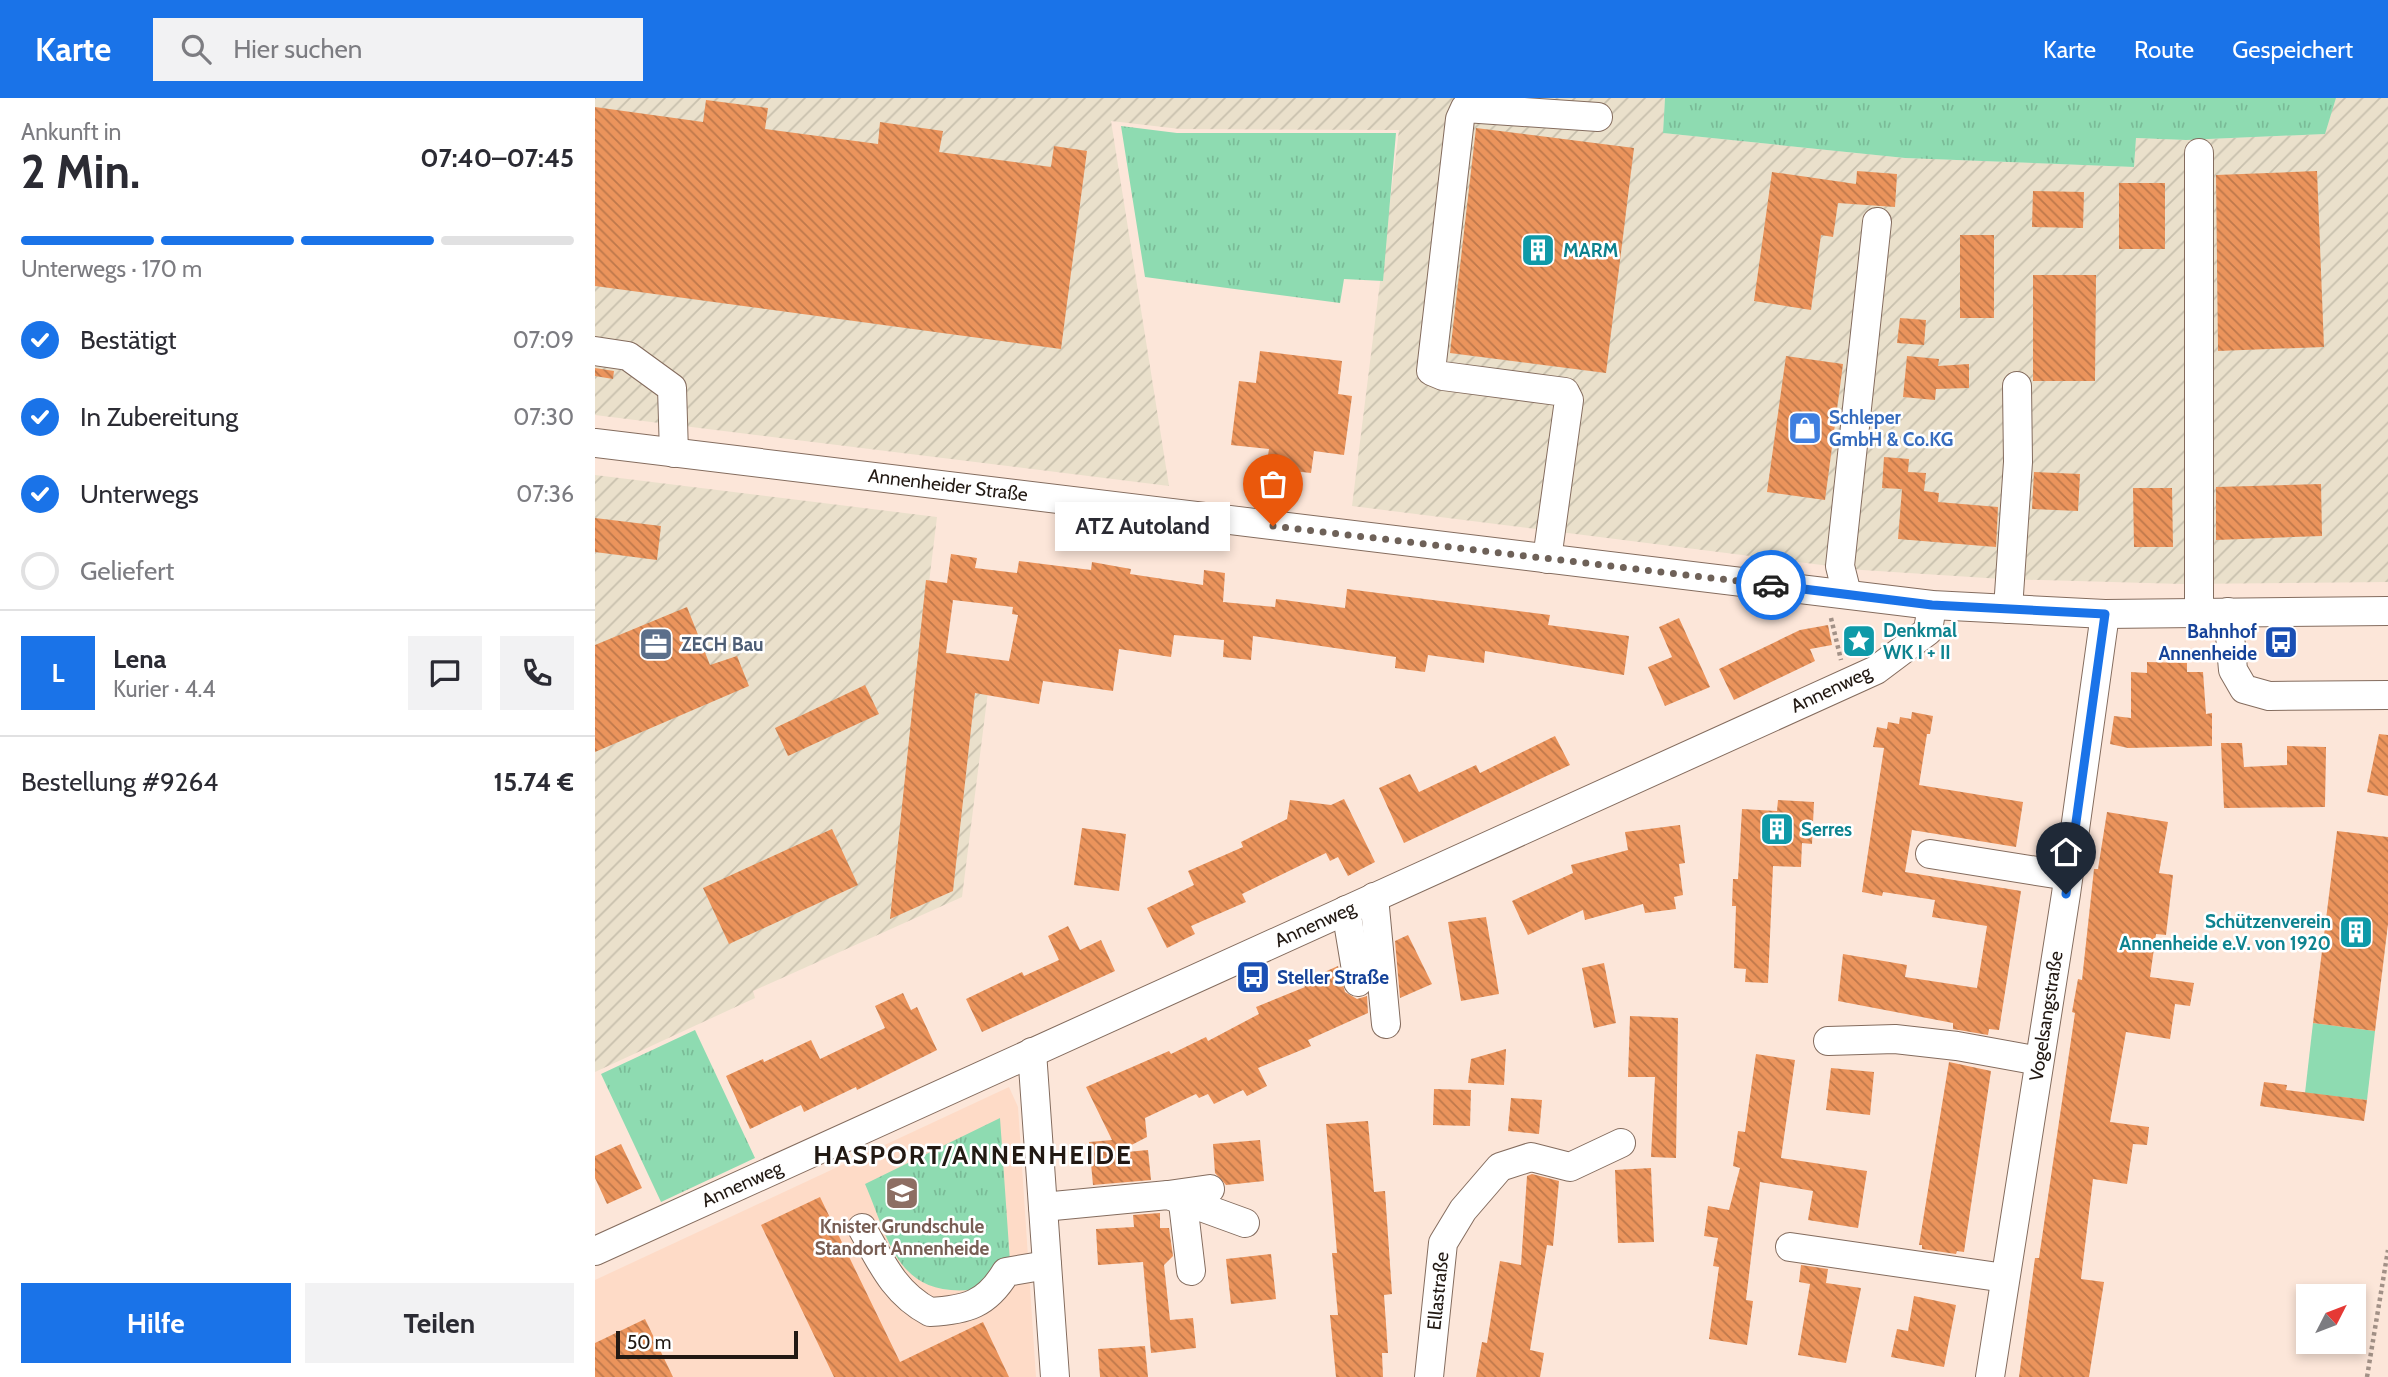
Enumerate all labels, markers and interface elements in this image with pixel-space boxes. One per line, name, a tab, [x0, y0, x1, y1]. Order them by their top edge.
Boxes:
search box	[153, 18, 643, 81]
text: Karte	[35, 29, 111, 69]
icon: search	[177, 30, 215, 68]
text: Hier suchen	[233, 33, 362, 65]
text: Karte	[2043, 35, 2096, 64]
text: Route	[2134, 35, 2194, 64]
text: Gespeichert	[2232, 35, 2353, 64]
text: Ankunft in	[21, 118, 121, 146]
text: 07:40–07:45	[420, 142, 574, 174]
text: 2 Min.	[21, 144, 140, 200]
building icon: MARM	[1519, 231, 1557, 269]
place label: MARM	[1563, 239, 1618, 262]
text: Unterwegs · 170 m	[21, 255, 202, 283]
icon: check	[21, 321, 59, 359]
text: Bestätigt	[80, 324, 177, 356]
text: 07:09	[513, 326, 574, 354]
icon: check	[21, 398, 59, 436]
text: In Zubereitung	[80, 401, 238, 433]
text: 07:30	[513, 403, 574, 431]
place label: Schleper GmbH & Co.KG	[1829, 406, 1953, 451]
shop icon: Schleper GmbH & Co.KG	[1786, 409, 1824, 447]
pin	[1243, 454, 1303, 526]
street label: Annenheider Straße	[867, 464, 1029, 506]
icon: bag	[1254, 465, 1292, 503]
icon: check	[21, 475, 59, 513]
text: Unterwegs	[80, 478, 199, 510]
text: 07:36	[516, 480, 574, 508]
callout: ATZ Autoland	[1056, 502, 1231, 550]
text: ATZ Autoland	[1075, 512, 1210, 540]
courier	[1736, 550, 1806, 620]
text: Geliefert	[80, 555, 174, 587]
icon: car	[1752, 566, 1790, 604]
place label: Denkmal WK I + II	[1883, 619, 1957, 664]
place label: Bahnhof Annenheide	[2158, 620, 2258, 665]
place icon: Denkmal WK I + II	[1840, 622, 1878, 660]
bus stop icon: Bahnhof Annenheide	[2262, 623, 2300, 661]
office icon: ZECH Bau	[637, 625, 675, 663]
place label: ZECH Bau	[681, 633, 764, 656]
button: chat	[408, 636, 482, 710]
button: phone	[500, 636, 574, 710]
text: Lena	[113, 643, 167, 675]
text: L	[51, 657, 65, 689]
street label: Annenweg	[1787, 660, 1875, 718]
text: Kurier · 4.4	[113, 675, 216, 703]
text: Bestellung #9264	[21, 766, 218, 798]
text: 15.74 €	[494, 766, 574, 798]
building icon: Serres	[1758, 810, 1796, 848]
place label: Serres	[1801, 818, 1852, 841]
pin	[2036, 822, 2096, 894]
icon: home	[2047, 833, 2085, 871]
street label: Annenweg	[1271, 896, 1359, 952]
place label: Schützenverein Annenheide e.V. von 1920	[2119, 910, 2331, 955]
building icon: Schützenverein Annenheide e.V. von 1920	[2337, 913, 2375, 951]
street label: Vogelsangstraße	[2024, 949, 2068, 1083]
bus stop icon: Steller Straße	[1234, 958, 1272, 996]
place label: Steller Straße	[1277, 966, 1389, 989]
district label: HASPORT/ANNENHEIDE	[813, 1139, 1133, 1171]
street label: Annenweg	[698, 1156, 786, 1212]
school or university icon: Knister Grundschule Standort Annenheide	[883, 1174, 921, 1212]
place label: Knister Grundschule Standort Annenheide	[815, 1215, 990, 1260]
street label: Ellastraße	[1422, 1251, 1454, 1331]
button: Hilfe	[21, 1283, 291, 1363]
button: Teilen	[305, 1283, 574, 1363]
north arrow	[2296, 1284, 2366, 1354]
map controls	[2296, 1284, 2366, 1354]
scale bar	[616, 1328, 798, 1360]
text: 50 m	[627, 1331, 671, 1354]

